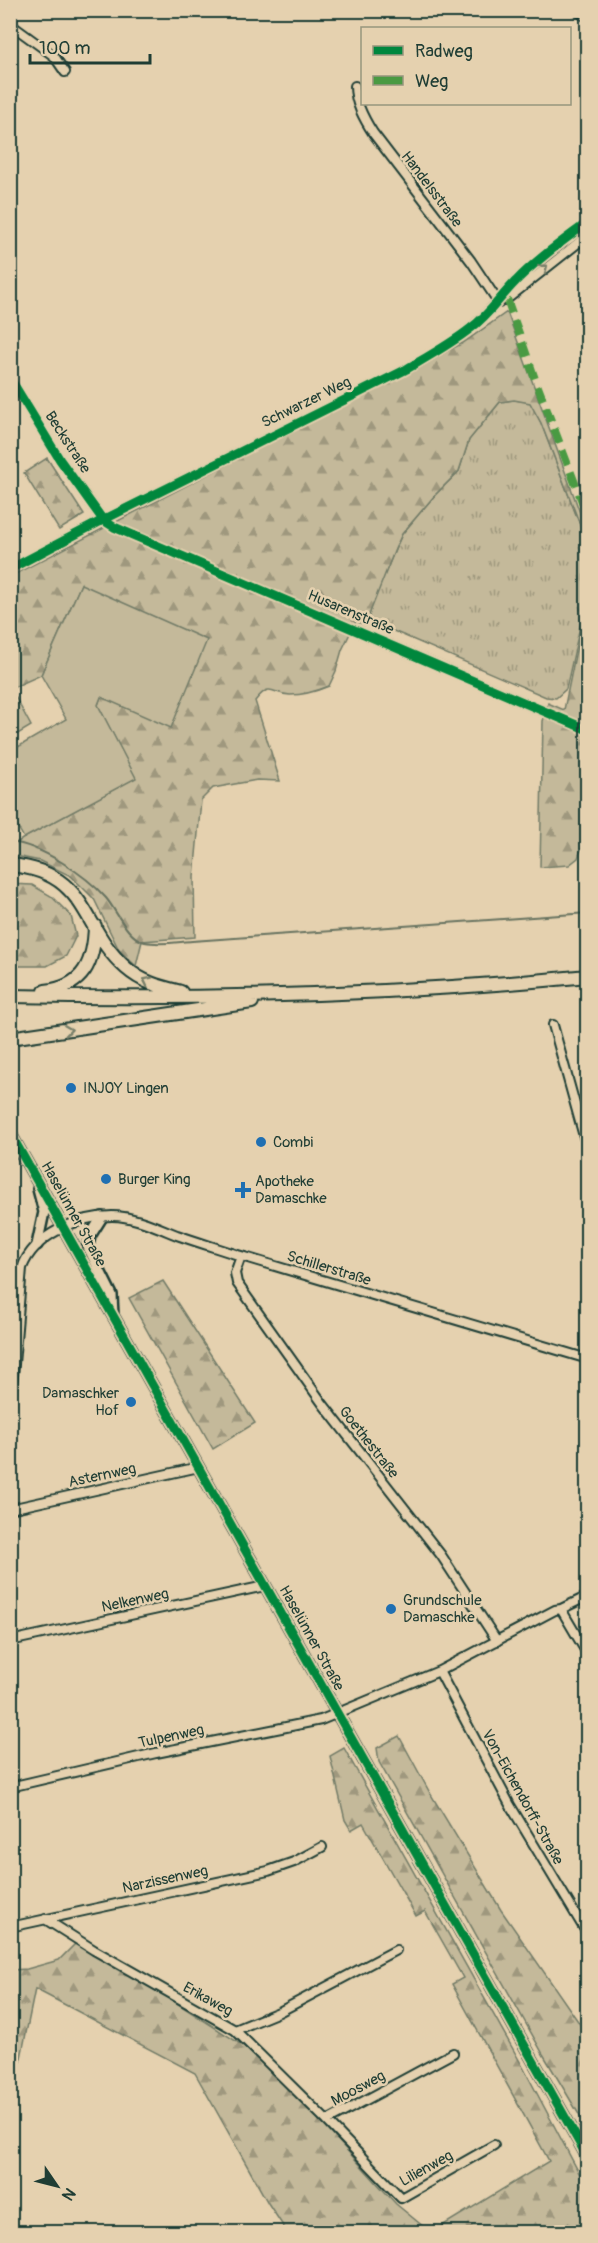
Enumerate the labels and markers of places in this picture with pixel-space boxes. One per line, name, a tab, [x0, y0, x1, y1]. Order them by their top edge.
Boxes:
place label: INJOY Lingen	[83, 1079, 169, 1098]
marker: INJOY Lingen	[64, 1081, 78, 1095]
place label: Combi	[273, 1133, 314, 1152]
marker: Combi	[254, 1135, 268, 1149]
place label: Burger King	[118, 1170, 191, 1189]
marker: Burger King	[99, 1172, 113, 1186]
place label: Apotheke Damaschke	[255, 1172, 327, 1208]
marker: Apotheke Damaschke	[236, 1183, 250, 1197]
place label: Damaschker Hof	[42, 1384, 120, 1420]
marker: Damaschker Hof	[124, 1395, 138, 1409]
place label: Grundschule Damaschke	[403, 1591, 482, 1627]
marker: Grundschule Damaschke	[384, 1602, 398, 1616]

